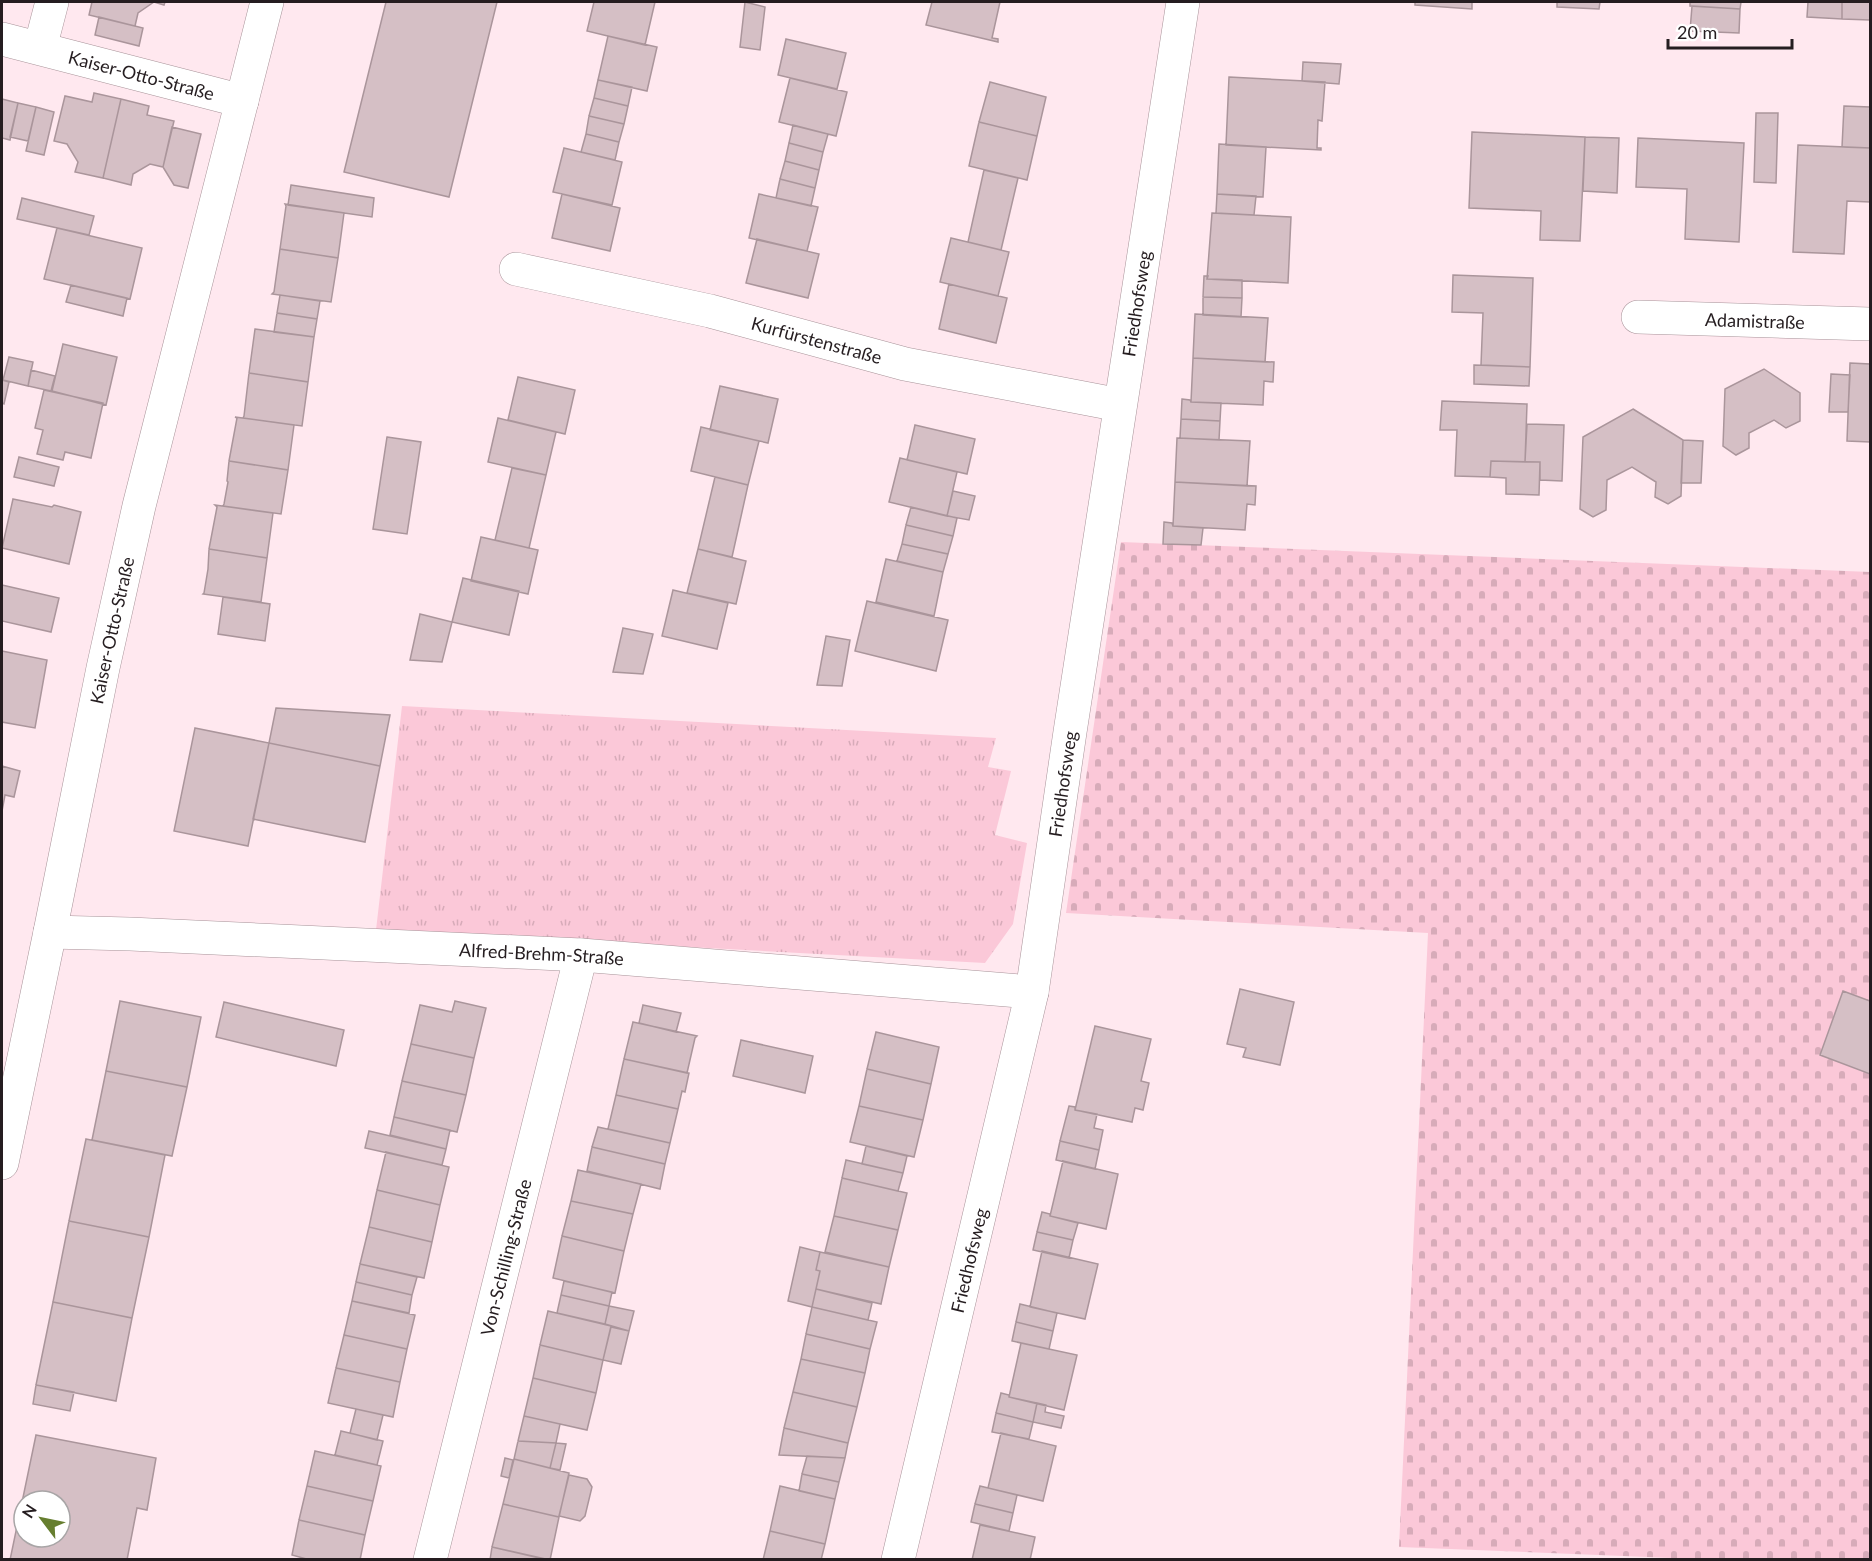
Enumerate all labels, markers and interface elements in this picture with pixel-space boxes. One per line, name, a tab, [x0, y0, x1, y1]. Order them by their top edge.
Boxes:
scale bar	[1668, 12, 1792, 50]
text: 20 m	[1677, 21, 1717, 43]
street label: Kaiser-Otto-Straße	[66, 46, 217, 104]
street label: Friedhofsweg	[1117, 249, 1155, 358]
street label: Adamistraße	[1705, 308, 1805, 333]
street label: Kurfürstenstraße	[749, 312, 884, 368]
street label: Kaiser-Otto-Straße	[85, 555, 138, 706]
street label: Friedhofsweg	[1044, 729, 1081, 838]
street label: Alfred-Brehm-Straße	[459, 938, 625, 969]
street label: Von-Schilling-Straße	[475, 1177, 536, 1338]
street label: Friedhofsweg	[946, 1206, 992, 1315]
north arrow	[12, 1489, 72, 1549]
text: N	[18, 1501, 40, 1521]

